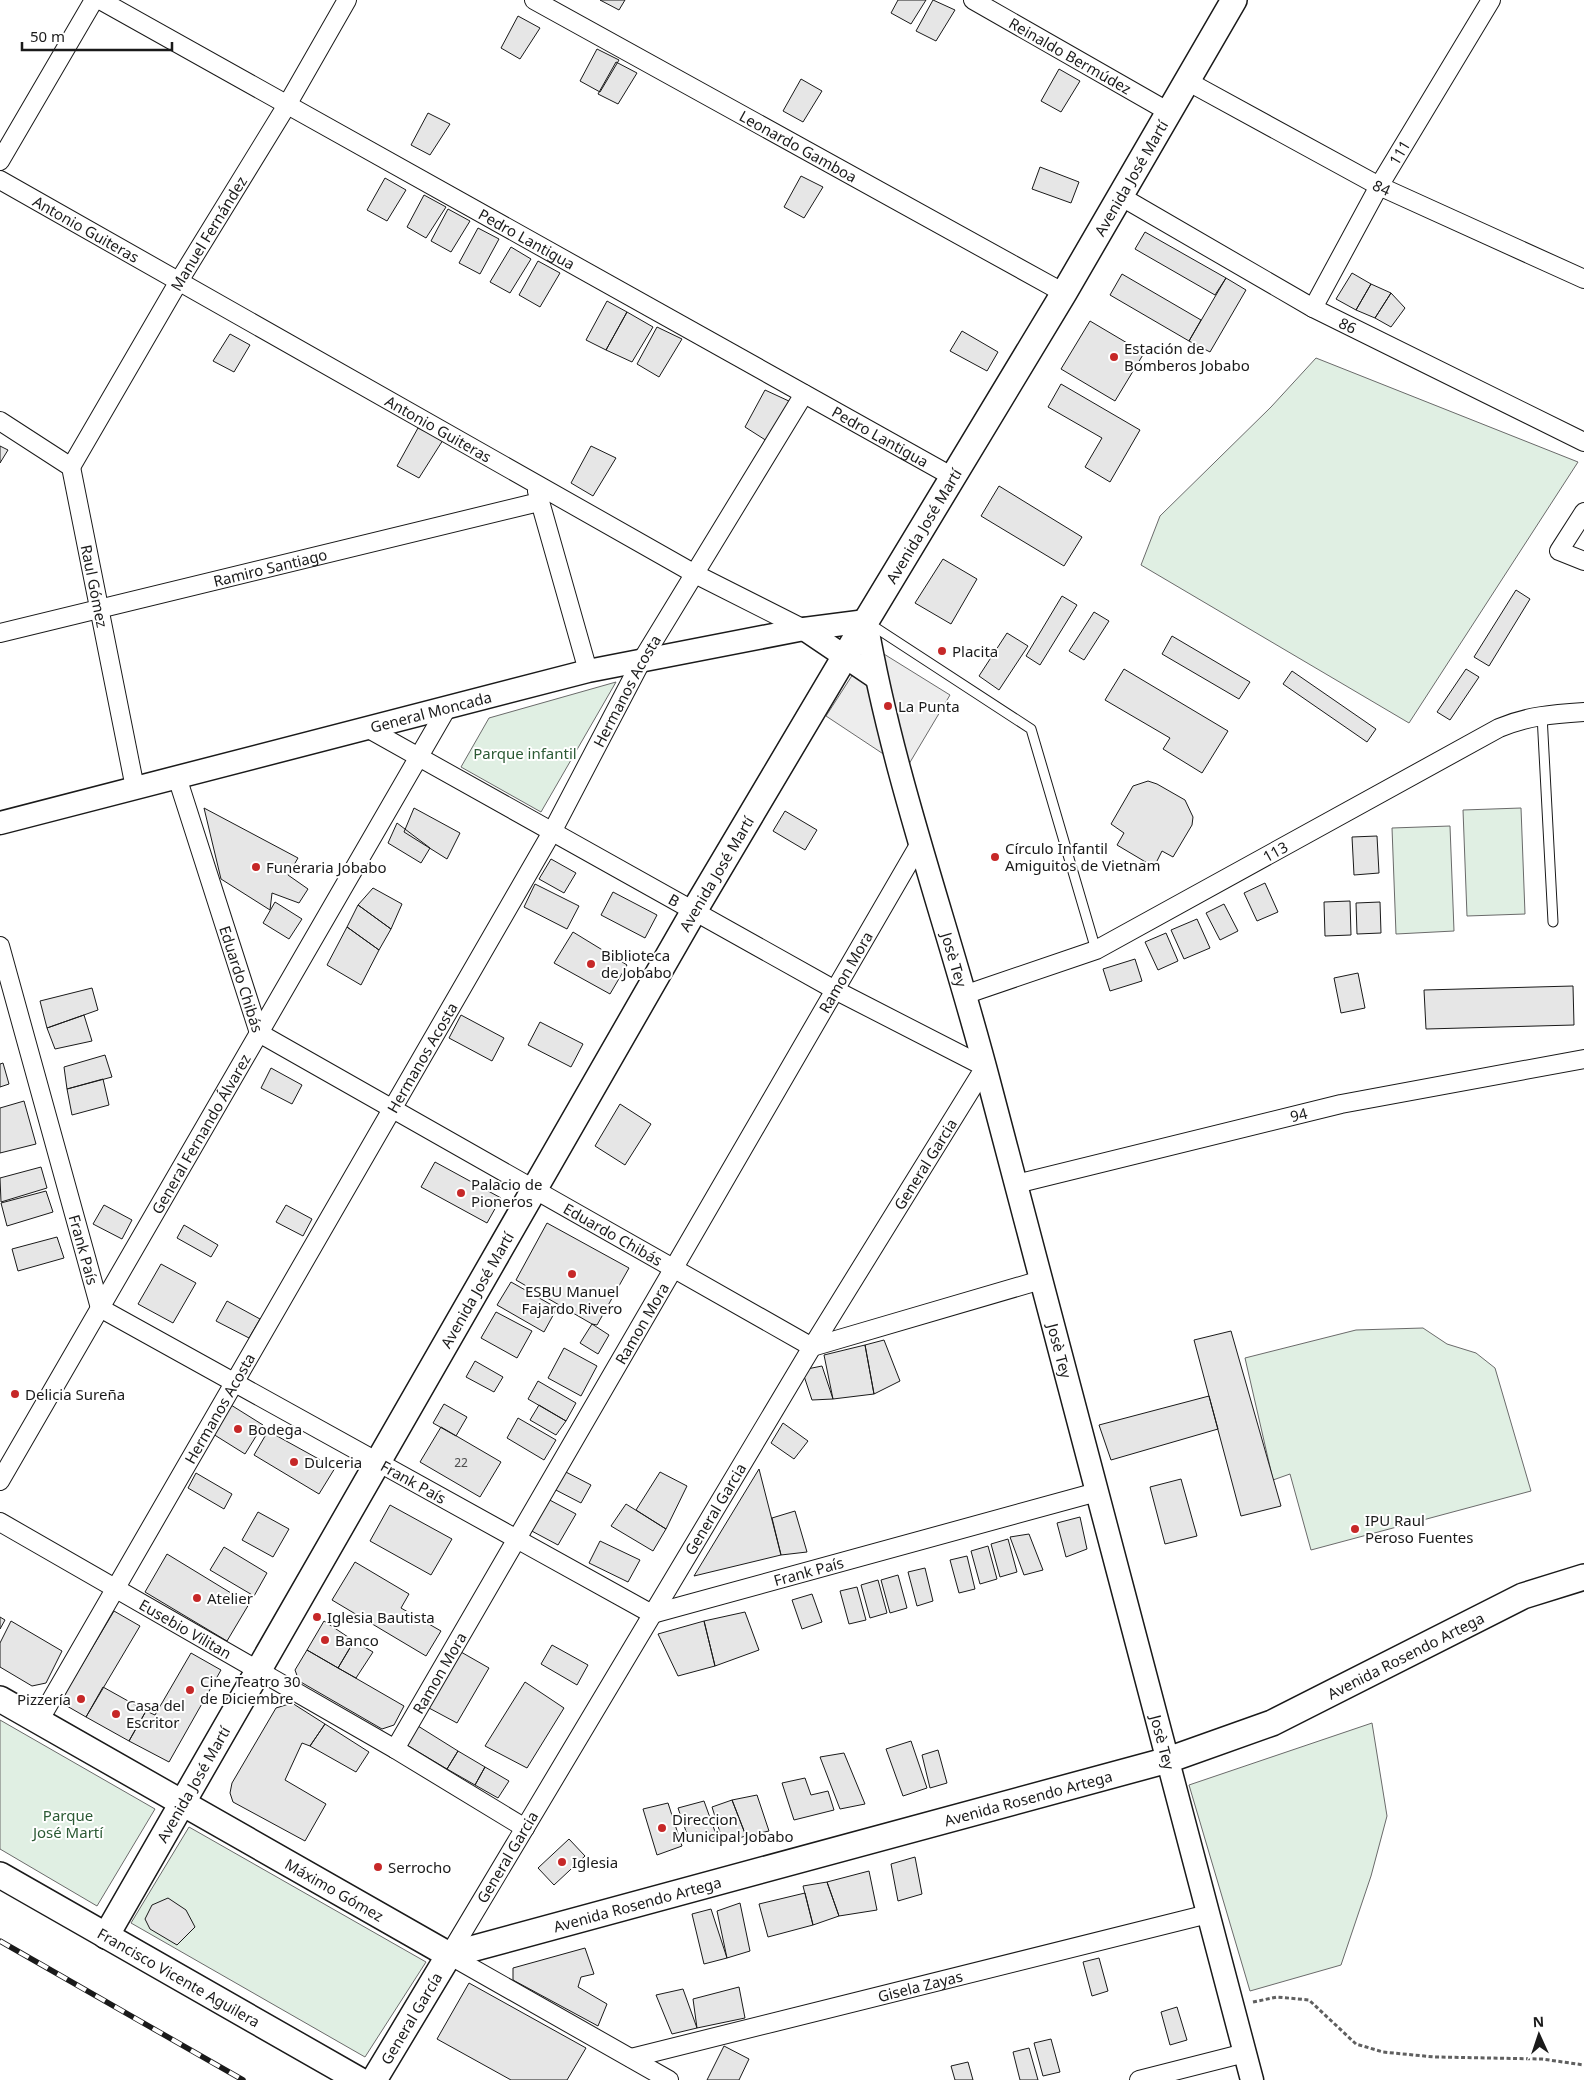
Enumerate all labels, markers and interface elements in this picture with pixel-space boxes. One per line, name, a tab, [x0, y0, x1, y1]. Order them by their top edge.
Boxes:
street label: Reinaldo Bermúdez	[1005, 13, 1135, 98]
scale bar	[22, 20, 172, 52]
text: 50 m	[30, 26, 65, 46]
street label: Leonardo Gamboa	[736, 106, 861, 187]
street label: Avenida José Martí	[1089, 115, 1173, 239]
street label: 111	[1384, 136, 1414, 169]
street label: Manuel Fernández	[166, 172, 251, 294]
street label: 84	[1369, 175, 1394, 200]
street label: Antonio Guiteras	[29, 191, 143, 267]
street label: Pedro Lantigua	[475, 204, 579, 274]
street label: 86	[1336, 312, 1360, 338]
place label: Estación de Bomberos Jobabo	[1124, 338, 1250, 375]
marker: Estación de Bomberos Jobabo	[1108, 351, 1120, 363]
street label: Antonio Guiteras	[382, 391, 495, 467]
street label: Pedro Lantigua	[828, 401, 932, 471]
street label: Avenida José Martí	[881, 464, 966, 587]
street label: Raul Gómez	[77, 543, 113, 629]
street label: Ramiro Santiago	[211, 544, 329, 591]
street label: Hermanos Acosta	[588, 631, 665, 750]
place label: Placita	[952, 641, 998, 661]
marker: Placita	[936, 645, 948, 657]
street label: General Moncada	[368, 686, 494, 737]
place label: La Punta	[898, 696, 960, 716]
marker: La Punta	[882, 700, 894, 712]
park label: Parque infantil	[473, 743, 577, 763]
street label: Avenida José Martí	[674, 811, 759, 935]
street label: 113	[1259, 836, 1291, 866]
place label: Círculo Infantil Amiguitos de Vietnam	[1005, 838, 1160, 875]
marker: Círculo Infantil Amiguitos de Vietnam	[989, 851, 1001, 863]
place label: Funeraria Jobabo	[266, 857, 387, 877]
marker: Funeraria Jobabo	[250, 861, 262, 873]
street label: B	[665, 889, 683, 911]
street label: Eduardo Chibás	[215, 923, 268, 1035]
street label: Ramon Mora	[814, 928, 877, 1016]
street label: Josè Tey	[936, 928, 972, 989]
place label: Biblioteca de Jobabo	[601, 945, 672, 982]
marker: Biblioteca de Jobabo	[585, 958, 597, 970]
street label: Hermanos Acosta	[382, 999, 462, 1117]
street label: General Fernando Álvarez	[147, 1050, 255, 1218]
street label: 94	[1288, 1103, 1310, 1126]
street label: General Garcia	[889, 1115, 961, 1213]
place label: Palacio de Pioneros	[471, 1174, 543, 1211]
marker: Palacio de Pioneros	[455, 1187, 467, 1199]
street label: Eduardo Chibás	[560, 1198, 666, 1270]
street label: Frank País	[65, 1212, 103, 1287]
street label: Avenida José Martí	[436, 1227, 518, 1351]
marker: ESBU Manuel Fajardo Rivero	[566, 1268, 578, 1280]
street label: Ramon Mora	[610, 1279, 673, 1368]
place label: ESBU Manuel Fajardo Rivero	[522, 1281, 622, 1318]
street label: Josè Tey	[1043, 1319, 1077, 1381]
street label: Hermanos Acosta	[180, 1349, 259, 1467]
place label: Delicia Sureña	[25, 1384, 125, 1404]
marker: Delicia Sureña	[9, 1388, 21, 1400]
place label: Bodega	[248, 1419, 302, 1439]
marker: Bodega	[232, 1423, 244, 1435]
place label: Dulceria	[304, 1452, 362, 1472]
house number: 22	[454, 1454, 468, 1471]
marker: Dulceria	[288, 1456, 300, 1468]
street label: Frank País	[377, 1456, 450, 1508]
street label: General Garcia	[680, 1459, 750, 1559]
place label: IPU Raul Peroso Fuentes	[1365, 1510, 1474, 1547]
marker: IPU Raul Peroso Fuentes	[1349, 1523, 1361, 1535]
street label: Frank País	[771, 1552, 846, 1590]
place label: Atelier	[207, 1588, 253, 1608]
marker: Atelier	[191, 1592, 203, 1604]
street label: Eusebio Vilitan	[136, 1594, 235, 1663]
place label: Iglesia Bautista	[327, 1607, 435, 1627]
street label: Avenida Rosendo Artega	[1324, 1607, 1487, 1703]
marker: Iglesia Bautista	[311, 1611, 323, 1623]
street label: Ramon Mora	[408, 1628, 471, 1717]
place label: Banco	[335, 1630, 379, 1650]
marker: Banco	[319, 1634, 331, 1646]
place label: Cine Teatro 30 de Diciembre	[200, 1671, 301, 1708]
marker: Cine Teatro 30 de Diciembre	[184, 1684, 196, 1696]
place label: Pizzería	[17, 1689, 71, 1709]
marker: Pizzería	[75, 1693, 87, 1705]
place label: Casa del Escritor	[126, 1695, 185, 1732]
marker: Casa del Escritor	[110, 1708, 122, 1720]
street label: Josè Tey	[1146, 1711, 1180, 1772]
street label: Avenida José Martí	[152, 1722, 235, 1846]
street label: Avenida Rosendo Artega	[942, 1766, 1114, 1830]
park label: Parque José Martí	[31, 1805, 104, 1842]
street label: General Garcia	[472, 1807, 542, 1907]
place label: Direccion Municipal Jobabo	[672, 1809, 794, 1846]
marker: Direccion Municipal Jobabo	[656, 1822, 668, 1834]
place label: Iglesia	[572, 1852, 618, 1872]
street label: Máximo Gómez	[282, 1854, 387, 1926]
marker: Iglesia	[556, 1856, 568, 1868]
place label: Serrocho	[388, 1857, 451, 1877]
marker: Serrocho	[372, 1861, 384, 1873]
street label: Avenida Rosendo Artega	[551, 1872, 723, 1936]
street label: Francisco Vicente Aguilera	[94, 1923, 264, 2031]
street label: Gisela Zayas	[876, 1966, 965, 2006]
street label: General García	[376, 1969, 446, 2068]
north arrow	[1514, 2010, 1564, 2060]
text: N	[1532, 2012, 1544, 2031]

